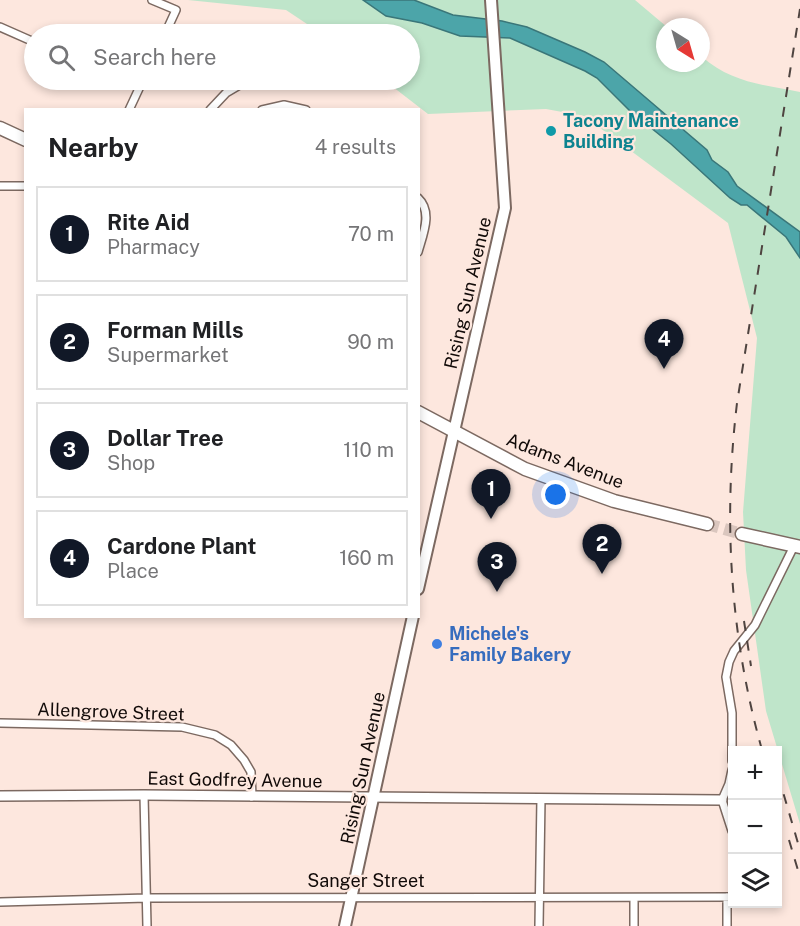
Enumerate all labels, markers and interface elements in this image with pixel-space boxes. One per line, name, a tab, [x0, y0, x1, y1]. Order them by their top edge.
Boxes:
north arrow	[656, 18, 710, 72]
search box	[24, 24, 420, 90]
icon: search	[45, 41, 78, 74]
text: Search here	[93, 44, 217, 70]
place label: Tacony Maintenance Building	[563, 110, 739, 152]
marker: Tacony Maintenance Building	[544, 124, 558, 138]
text: Nearby	[48, 132, 138, 163]
text: 4 results	[315, 135, 396, 159]
text: Rite Aid	[107, 209, 190, 235]
street label: Rising Sun Avenue	[440, 215, 495, 371]
text: 1	[65, 222, 74, 246]
text: 70 m	[348, 222, 394, 246]
text: Pharmacy	[107, 235, 200, 259]
text: Forman Mills	[107, 317, 244, 343]
pin: 4	[644, 320, 684, 369]
text: 2	[63, 330, 76, 354]
text: 90 m	[347, 330, 394, 354]
text: Supermarket	[107, 343, 229, 367]
text: Dollar Tree	[107, 425, 224, 451]
street label: Adams Avenue	[504, 429, 627, 493]
text: 3	[63, 438, 76, 462]
text: 110 m	[343, 438, 394, 462]
text: Shop	[107, 451, 155, 475]
pin: 1	[472, 470, 510, 519]
your location	[541, 480, 570, 509]
pin: 2	[582, 524, 622, 574]
text: Cardone Plant	[107, 533, 256, 559]
pin: 3	[478, 542, 516, 592]
text: 4	[63, 546, 76, 570]
text: 160 m	[339, 546, 394, 570]
text: Place	[107, 559, 159, 583]
place label: Michele's Family Bakery	[449, 623, 571, 665]
marker: Michele's Family Bakery	[430, 637, 444, 651]
street label: Rising Sun Avenue	[336, 690, 389, 846]
street label: Allengrove Street	[37, 698, 185, 725]
map controls	[728, 746, 782, 908]
button: +	[728, 746, 782, 800]
street label: East Godfrey Avenue	[147, 767, 323, 792]
button: −	[728, 800, 782, 854]
button: layers	[728, 854, 782, 908]
street label: Sanger Street	[307, 870, 425, 891]

